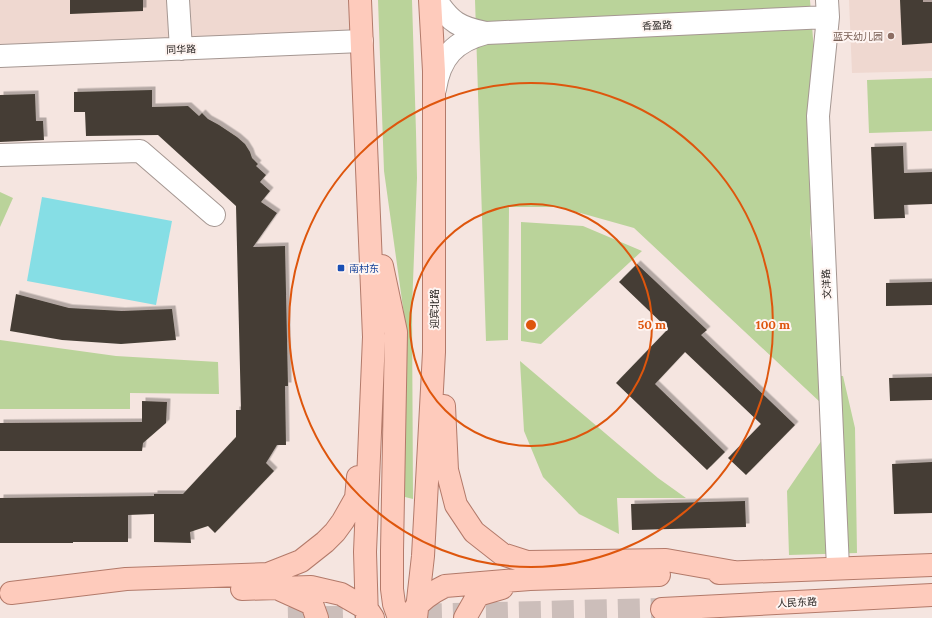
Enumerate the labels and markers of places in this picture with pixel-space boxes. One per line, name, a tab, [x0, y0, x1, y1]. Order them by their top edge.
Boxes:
place label: 蓝天幼儿园	[833, 30, 883, 43]
marker: 蓝天幼儿园	[886, 31, 896, 41]
place label: 南村东	[349, 262, 379, 275]
marker: 南村东	[336, 263, 346, 273]
centre of rings	[524, 318, 538, 332]

